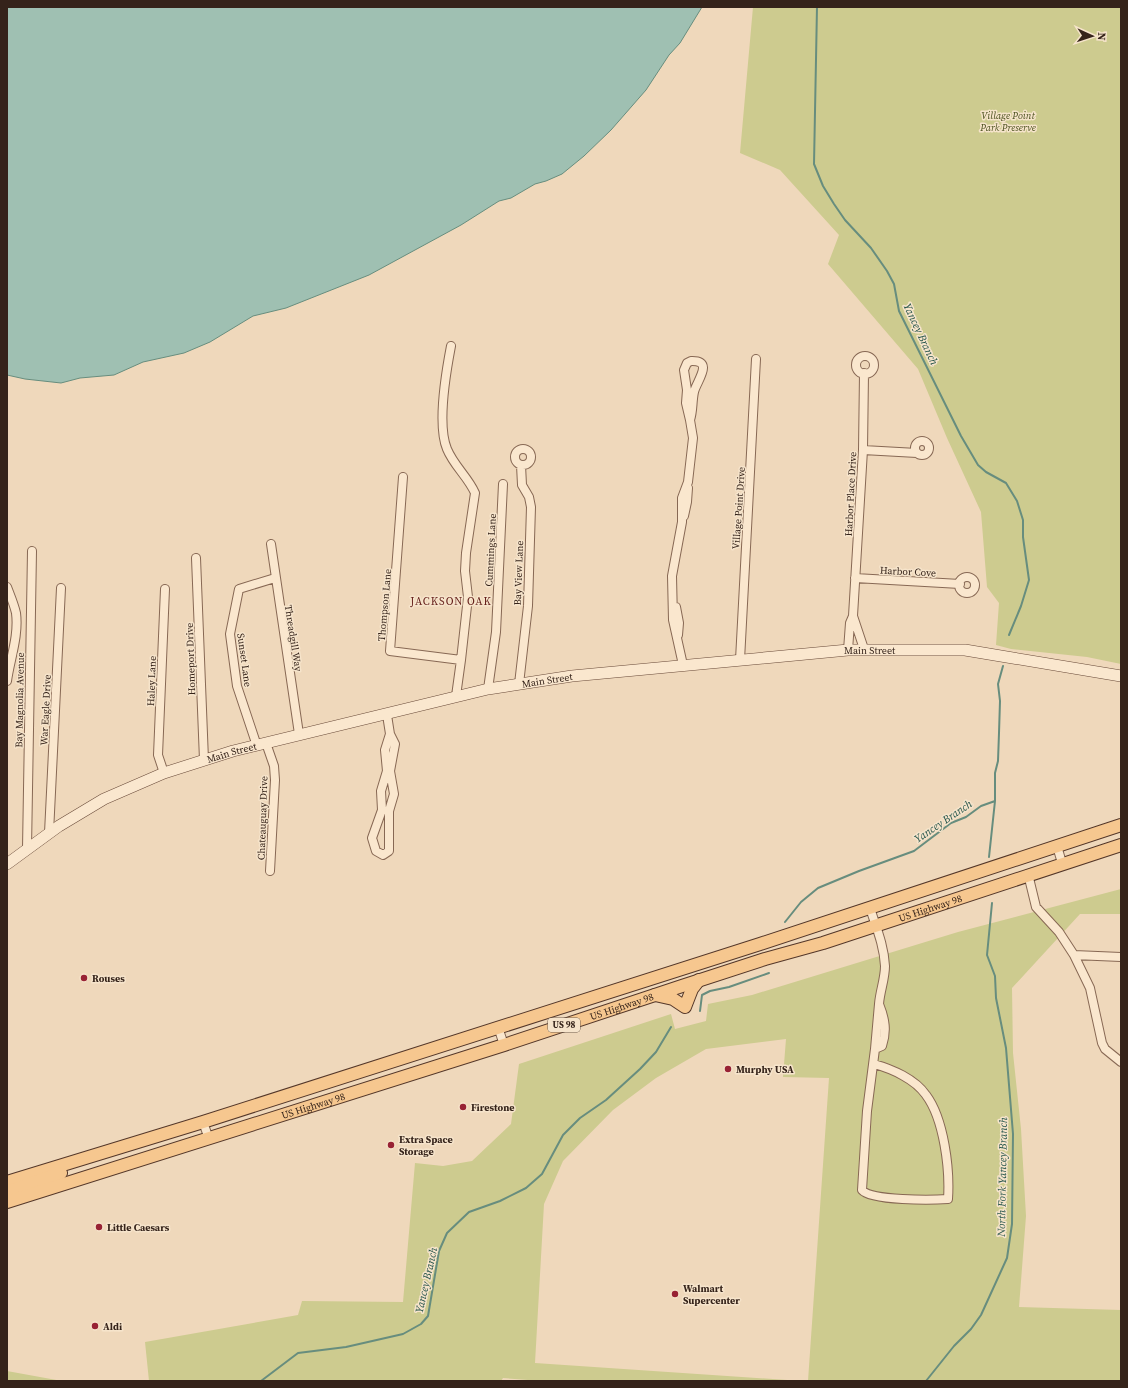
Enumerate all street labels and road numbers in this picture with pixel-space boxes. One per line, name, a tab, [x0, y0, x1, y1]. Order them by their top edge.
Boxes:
street label: Harbor Place Drive	[842, 451, 859, 537]
street label: Village Point Drive	[729, 466, 748, 550]
street label: Cummings Lane	[482, 513, 499, 587]
street label: Bay View Lane	[511, 540, 526, 606]
street label: Harbor Cove	[879, 564, 936, 579]
street label: Thompson Lane	[375, 568, 394, 642]
street label: Threadgill Way	[282, 604, 305, 673]
street label: Homeport Drive	[183, 622, 198, 695]
street label: Sunset Lane	[234, 632, 255, 688]
street label: Main Street	[844, 644, 896, 657]
street label: Bay Magnolia Avenue	[12, 652, 27, 748]
street label: Haley Lane	[144, 656, 159, 706]
street label: Main Street	[521, 670, 574, 691]
street label: War Eagle Drive	[37, 674, 54, 746]
street label: Main Street	[205, 739, 259, 766]
street label: Chateauguay Drive	[255, 776, 270, 860]
street label: US Highway 98	[897, 892, 964, 925]
street label: US Highway 98	[588, 990, 655, 1023]
road number: US 98	[548, 1018, 580, 1032]
street label: US Highway 98	[280, 1090, 347, 1122]

